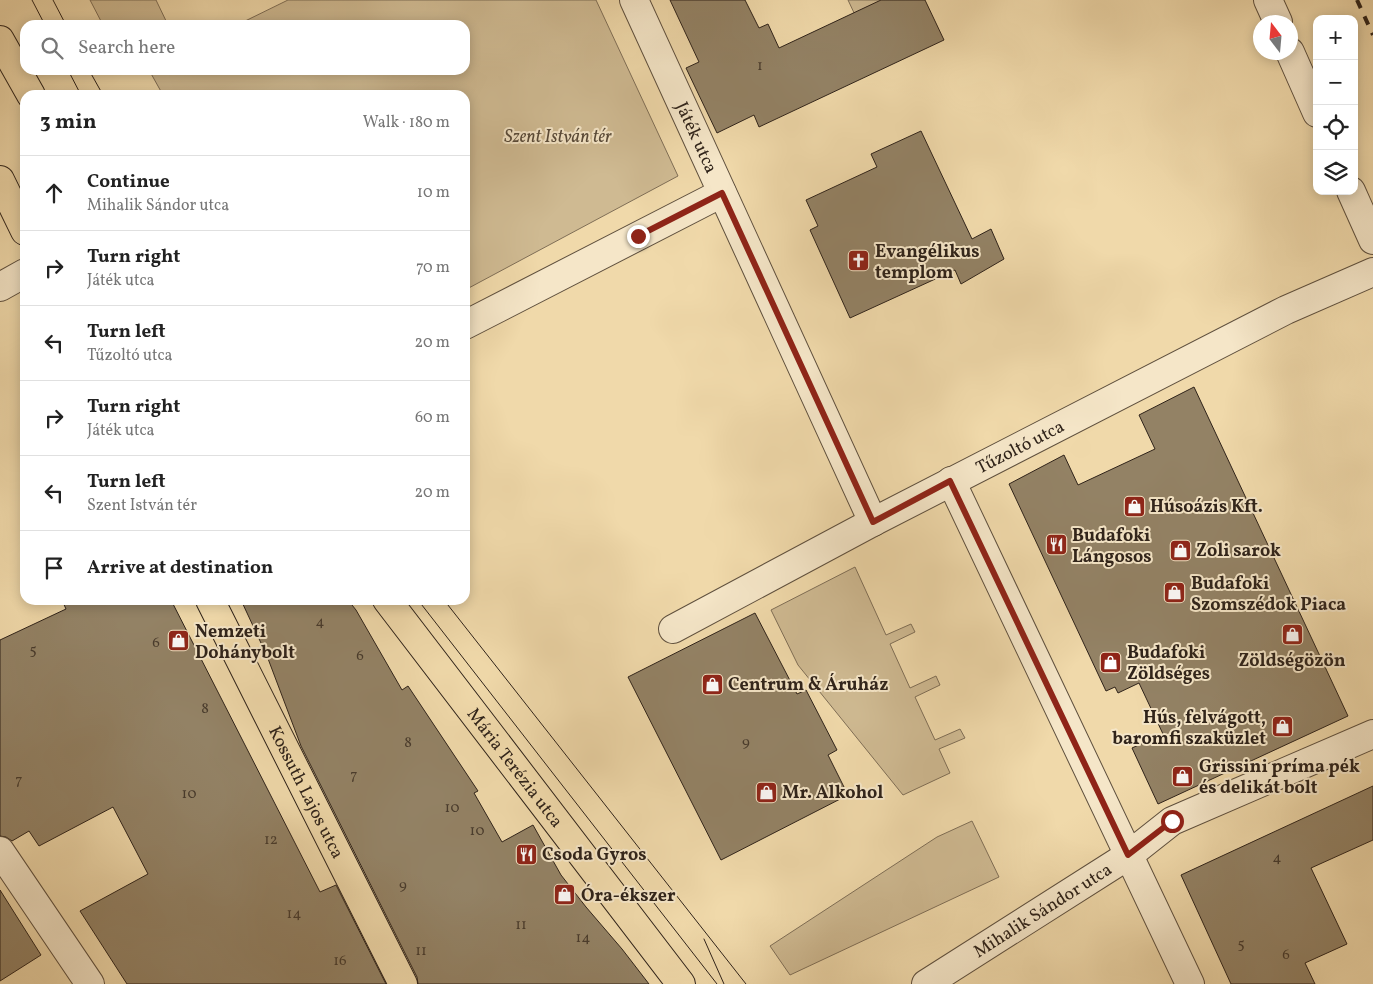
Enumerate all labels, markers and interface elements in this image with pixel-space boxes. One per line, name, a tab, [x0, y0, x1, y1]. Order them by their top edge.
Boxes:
north arrow	[1253, 15, 1298, 60]
map controls	[1313, 15, 1358, 195]
button: +	[1313, 15, 1358, 60]
search box	[20, 20, 470, 75]
icon: search	[38, 34, 66, 62]
text: Search here	[78, 35, 175, 61]
house number: 1	[757, 56, 763, 77]
button: −	[1313, 60, 1358, 105]
street label: Játék utca	[668, 98, 723, 178]
button: locate	[1313, 105, 1358, 150]
text: 3 min	[40, 108, 96, 137]
text: Walk · 180 m	[363, 112, 450, 134]
park label: Szent István tér	[504, 125, 612, 150]
button: layers	[1313, 150, 1358, 195]
text: Continue	[87, 169, 170, 195]
icon: ahead	[40, 179, 68, 207]
text: 10 m	[417, 182, 450, 204]
text: Mihalik Sándor utca	[87, 195, 229, 217]
route end	[627, 225, 650, 248]
place label: Evangélikus templom	[875, 240, 980, 286]
text: Turn right	[87, 244, 180, 270]
church icon: Evangélikus templom	[847, 249, 871, 273]
icon: right	[40, 254, 68, 282]
text: 70 m	[416, 257, 450, 279]
text: Játék utca	[87, 270, 155, 292]
text: Turn left	[87, 319, 166, 345]
icon: left	[40, 329, 68, 357]
text: 20 m	[415, 332, 450, 354]
text: Tűzoltó utca	[87, 345, 173, 367]
text: Turn right	[87, 394, 180, 420]
icon: right	[40, 404, 68, 432]
text: 60 m	[415, 407, 450, 429]
street label: Tűzoltó utca	[972, 415, 1069, 481]
text: Játék utca	[87, 420, 155, 442]
text: Turn left	[87, 469, 166, 495]
icon: left	[40, 479, 68, 507]
text: 20 m	[415, 482, 450, 504]
shop icon: Húsoázis Kft.	[1122, 494, 1146, 518]
text: Szent István tér	[87, 495, 197, 517]
place label: Húsoázis Kft.	[1150, 495, 1263, 520]
place label: Budafoki Lángosos	[1072, 524, 1152, 570]
restaurant icon: Budafoki Lángosos	[1044, 533, 1068, 557]
shop icon: Zoli sarok	[1168, 538, 1192, 562]
place label: Zoli sarok	[1196, 539, 1281, 564]
icon: arrive	[40, 554, 68, 582]
text: Arrive at destination	[87, 555, 273, 581]
place label: Budafoki Szomszédok Piaca	[1191, 572, 1346, 618]
shop icon: Budafoki Szomszédok Piaca	[1163, 581, 1187, 605]
house number: 4	[316, 612, 325, 633]
place label: Nemzeti Dohánybolt	[195, 620, 295, 666]
shop icon: Zöldségözön	[1280, 623, 1304, 647]
shop icon: Nemzeti Dohánybolt	[167, 629, 191, 653]
house number: 6	[152, 633, 160, 654]
house number: 5	[29, 640, 37, 661]
place label: Budafoki Zöldséges	[1127, 641, 1210, 687]
house number: 6	[356, 646, 364, 667]
place label: Zöldségözön	[1238, 649, 1346, 674]
shop icon: Budafoki Zöldséges	[1099, 650, 1123, 674]
shop icon: Centrum & Áruház	[700, 672, 724, 696]
place label: Centrum & Áruház	[728, 673, 888, 698]
house number: 8	[201, 699, 209, 720]
street label: Mária Terézia utca	[460, 703, 568, 834]
place label: Hús, felvágott, baromfi szaküzlet	[1112, 706, 1266, 752]
shop icon: Hús, felvágott, baromfi szaküzlet	[1270, 715, 1294, 739]
street label: Kossuth Lajos utca	[261, 722, 349, 864]
house number: 9	[742, 732, 750, 753]
house number: 8	[404, 733, 412, 754]
place label: Grissini príma pék és delikát bolt	[1199, 755, 1360, 801]
shop icon: Grissini príma pék és delikát bolt	[1171, 764, 1195, 788]
house number: 7	[350, 765, 358, 786]
house number: 7	[15, 770, 23, 791]
shop icon: Mr. Alkohol	[754, 780, 778, 804]
place label: Mr. Alkohol	[782, 781, 883, 806]
house number: 10	[182, 784, 196, 805]
house number: 10	[445, 798, 459, 819]
route start	[1161, 810, 1184, 833]
house number: 10	[470, 821, 484, 842]
house number: 12	[264, 830, 278, 851]
restaurant icon: Csoda Gyros	[514, 842, 538, 866]
place label: Csoda Gyros	[542, 843, 647, 868]
house number: 4	[1273, 848, 1282, 869]
street label: Mihalik Sándor utca	[969, 858, 1118, 965]
house number: 9	[399, 875, 407, 896]
shop icon: Óra-ékszer	[553, 883, 577, 907]
place label: Óra-ékszer	[581, 884, 676, 909]
house number: 14	[287, 904, 301, 925]
house number: 11	[515, 915, 527, 936]
house number: 14	[576, 928, 590, 949]
house number: 5	[1237, 934, 1245, 955]
house number: 11	[415, 941, 427, 962]
house number: 6	[1282, 945, 1290, 966]
house number: 16	[333, 951, 347, 972]

